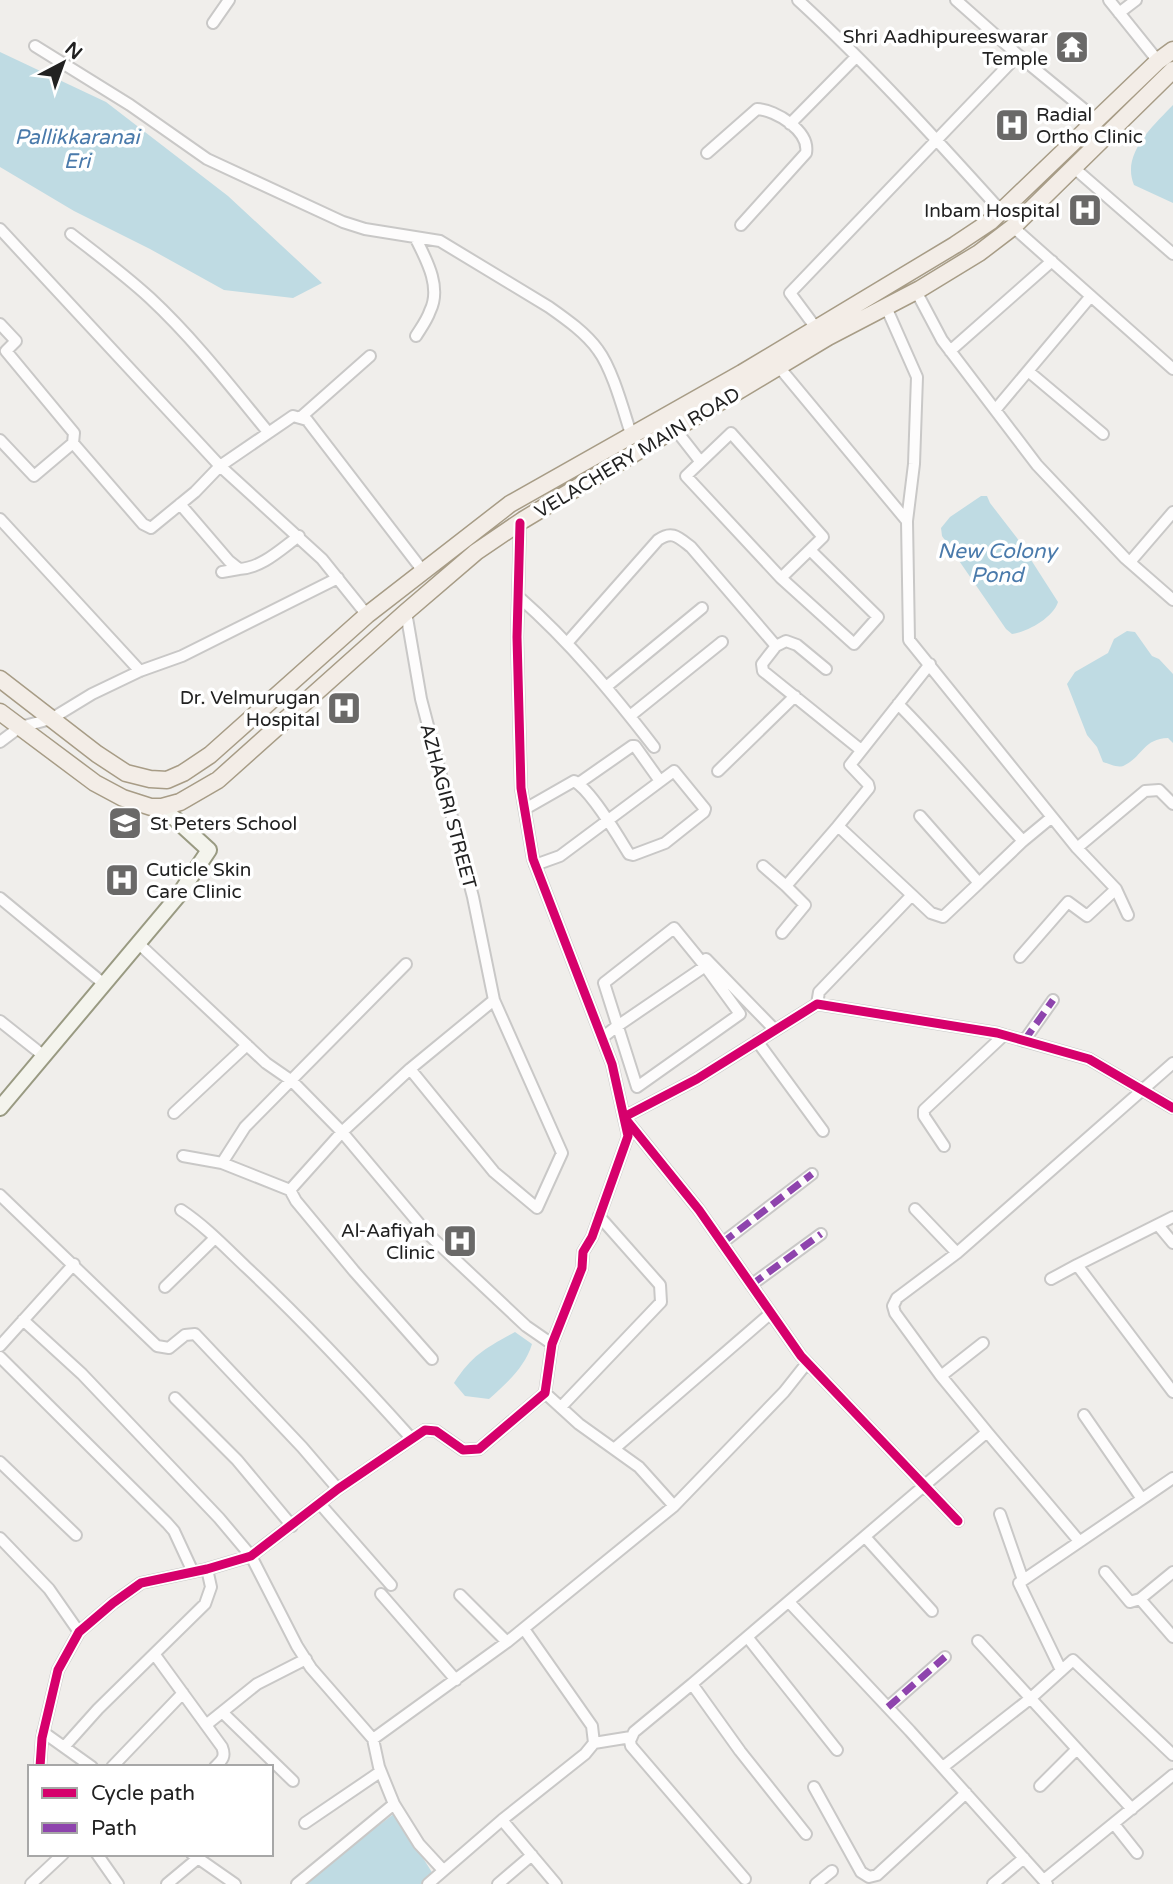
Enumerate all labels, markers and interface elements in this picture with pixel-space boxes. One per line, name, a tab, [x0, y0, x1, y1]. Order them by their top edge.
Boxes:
place label: Shri Aadhipureeswarar Temple	[843, 26, 1049, 70]
north arrow	[28, 28, 98, 98]
temple icon: Shri Aadhipureeswarar Temple	[1053, 28, 1091, 66]
text: N	[61, 38, 86, 64]
place label: Radial Ortho Clinic	[1036, 104, 1143, 148]
hospital icon: Radial Ortho Clinic	[993, 106, 1031, 144]
water label: Pallikkaranai Eri	[14, 125, 142, 174]
hospital icon: Inbam Hospital	[1066, 191, 1104, 229]
place label: Inbam Hospital	[924, 200, 1060, 222]
street label: VELACHERY MAIN ROAD	[531, 383, 744, 523]
water label: New Colony Pond	[937, 539, 1059, 588]
place label: Dr. Velmurugan Hospital	[180, 687, 320, 731]
hospital icon: Dr. Velmurugan Hospital	[325, 689, 363, 727]
street label: AZHAGIRI STREET	[415, 721, 481, 892]
school or university icon: St Peters School	[106, 804, 144, 842]
place label: St Peters School	[150, 813, 297, 835]
place label: Cuticle Skin Care Clinic	[146, 859, 251, 903]
hospital icon: Cuticle Skin Care Clinic	[103, 861, 141, 899]
place label: Al-Aafiyah Clinic	[341, 1220, 435, 1264]
hospital icon: Al-Aafiyah Clinic	[441, 1222, 479, 1260]
legend	[28, 1765, 273, 1856]
text: Cycle path	[91, 1781, 195, 1806]
text: Path	[91, 1816, 137, 1841]

